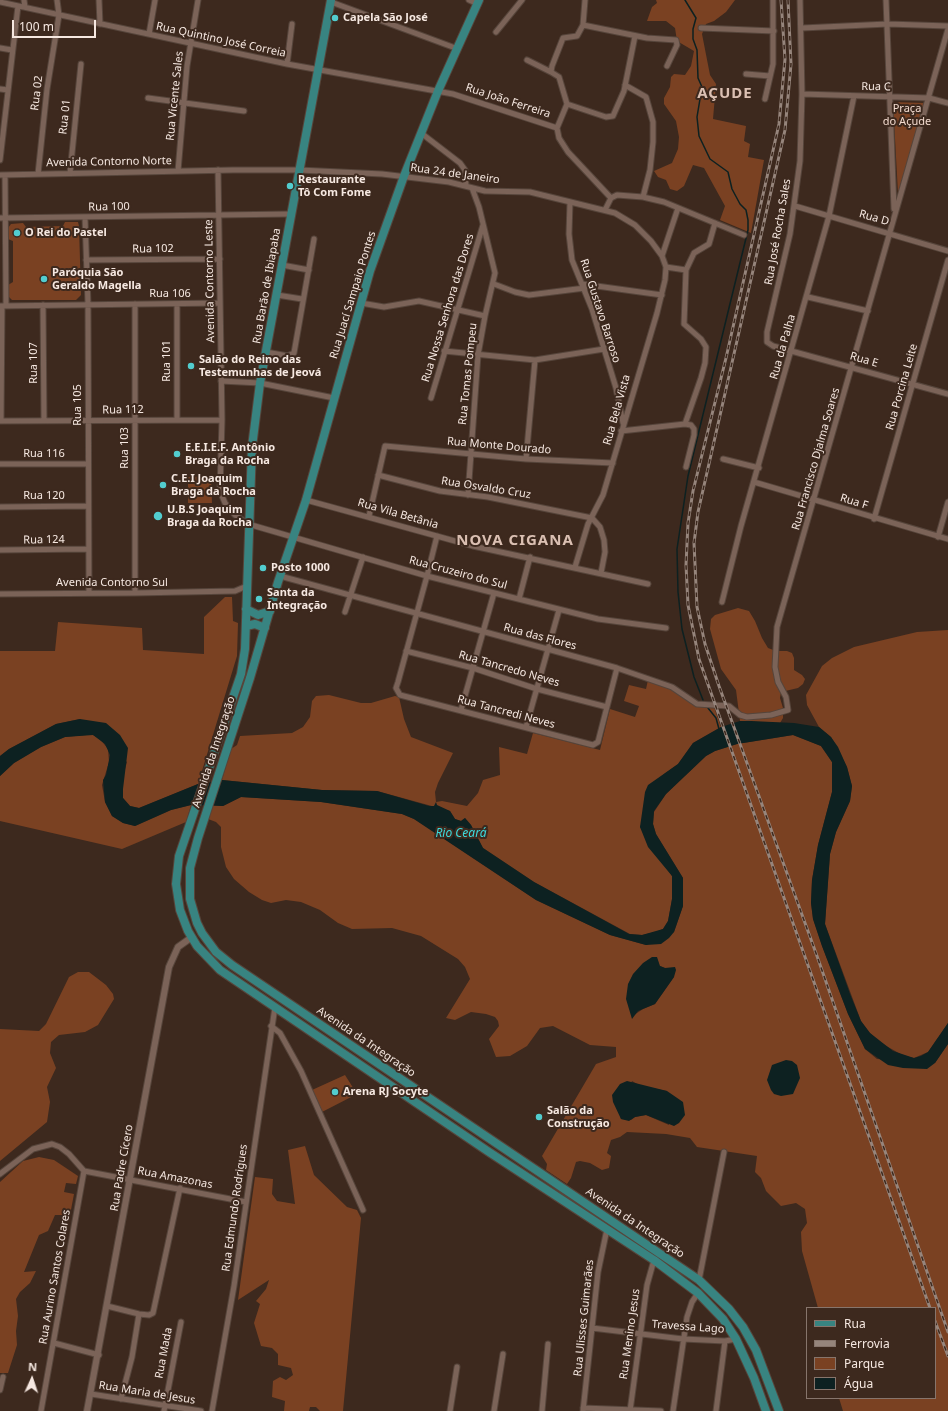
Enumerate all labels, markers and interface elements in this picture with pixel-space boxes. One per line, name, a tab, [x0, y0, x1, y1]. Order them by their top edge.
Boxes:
place label: Capela São José	[343, 11, 428, 25]
scale bar	[14, 12, 98, 38]
marker: Capela São José	[330, 13, 340, 23]
text: 100 m	[19, 18, 54, 35]
street label: Rua Quintino José Correia	[155, 20, 287, 60]
street label: Rua Vicente Sales	[164, 51, 186, 141]
street label: Rua 02	[28, 75, 46, 111]
street label: Rua C	[861, 80, 891, 94]
street label: Rua João Ferreira	[464, 81, 552, 121]
district label: AÇUDE	[697, 85, 753, 103]
street label: Rua 01	[57, 99, 73, 135]
park label: Praça do Açude	[883, 102, 931, 128]
street label: Avenida Contorno Norte	[46, 154, 172, 170]
street label: Rua 24 de Janeiro	[410, 161, 500, 187]
place label: Restaurante Tô Com Fome	[298, 173, 371, 199]
street label: Rua José Rocha Sales	[762, 178, 794, 286]
marker: Restaurante Tô Com Fome	[285, 181, 295, 191]
street label: Rua 100	[88, 200, 130, 214]
street label: Rua D	[857, 207, 891, 229]
street label: Avenida Contorno Leste	[202, 219, 218, 343]
place label: O Rei do Pastel	[25, 226, 107, 240]
street label: Rua Barão de Ibiapaba	[250, 227, 284, 345]
marker: O Rei do Pastel	[12, 228, 22, 238]
street label: Rua Juací Sampaio Pontes	[327, 229, 379, 361]
street label: Rua Nossa Senhora das Dores	[419, 232, 477, 384]
street label: Rua 102	[132, 242, 174, 256]
street label: Rua Gustavo Barroso	[577, 257, 623, 365]
place label: Paróquia São Geraldo Magella	[52, 266, 141, 292]
marker: Paróquia São Geraldo Magella	[39, 274, 49, 284]
street label: Rua 106	[149, 287, 191, 301]
street label: Rua da Palha	[767, 313, 799, 381]
street label: Rua Tomas Pompeu	[456, 322, 480, 426]
street label: Rua 101	[160, 340, 174, 382]
street label: Rua 107	[27, 342, 41, 384]
street label: Rua Porcina Leite	[883, 342, 921, 432]
street label: Rua E	[848, 350, 880, 370]
place label: Salão do Reino das Testemunhas de Jeová	[199, 353, 321, 379]
marker: Salão do Reino das Testemunhas de Jeová	[186, 361, 196, 371]
street label: Rua Bela Vista	[601, 373, 633, 447]
street label: Rua 105	[71, 384, 85, 426]
street label: Rua Francisco Djalma Soares	[789, 386, 843, 532]
street label: Rua 112	[102, 403, 144, 417]
street label: Rua 103	[118, 427, 132, 469]
street label: Rua Monte Dourado	[446, 435, 552, 457]
place label: E.E.I.E.F. Antônio Braga da Rocha	[185, 441, 275, 467]
street label: Rua 116	[23, 447, 65, 461]
marker: E.E.I.E.F. Antônio Braga da Rocha	[172, 449, 182, 459]
place label: C.E.I Joaquim Braga da Rocha	[171, 472, 256, 498]
street label: Rua Osvaldo Cruz	[440, 474, 532, 502]
marker: C.E.I Joaquim Braga da Rocha	[158, 480, 168, 490]
street label: Rua 120	[23, 489, 65, 503]
street label: Rua F	[839, 492, 869, 512]
street label: Rua Vila Betânia	[356, 496, 440, 532]
place label: U.B.S Joaquim Braga da Rocha	[167, 503, 252, 529]
marker: U.B.S Joaquim Braga da Rocha	[152, 510, 164, 522]
district label: NOVA CIGANA	[456, 532, 574, 550]
street label: Rua 124	[23, 533, 65, 547]
street label: Rua Cruzeiro do Sul	[408, 554, 508, 592]
place label: Posto 1000	[271, 561, 330, 575]
marker: Posto 1000	[258, 563, 268, 573]
street label: Avenida Contorno Sul	[56, 576, 168, 590]
place label: Santa da Integração	[267, 586, 327, 612]
marker: Santa da Integração	[254, 594, 264, 604]
street label: Rua das Flores	[502, 621, 578, 653]
street label: Rua Tancredo Neves	[457, 648, 561, 690]
street label: Rua Tancredi Neves	[456, 693, 556, 731]
street label: Avenida da Integração	[190, 695, 238, 809]
water label: Rio Ceará	[435, 827, 487, 841]
street label: Avenida da Integração	[314, 1004, 418, 1080]
place label: Arena RJ Socyte	[343, 1085, 428, 1099]
marker: Arena RJ Socyte	[330, 1087, 340, 1097]
place label: Salão da Construção	[547, 1104, 610, 1130]
marker: Salão da Construção	[534, 1112, 544, 1122]
street label: Rua Padre Cícero	[108, 1124, 136, 1212]
street label: Rua Edmundo Rodrigues	[220, 1144, 250, 1272]
street label: Rua Amazonas	[136, 1164, 214, 1192]
street label: Avenida da Integração	[583, 1185, 687, 1261]
street label: Rua Aurino Santos Colares	[37, 1209, 73, 1345]
street label: Rua Ulisses Guimarães	[571, 1259, 597, 1377]
street label: Rua Menino Jesus	[617, 1288, 643, 1380]
legend	[806, 1307, 936, 1399]
text: Rua	[844, 1315, 866, 1332]
street label: Travessa Lago	[651, 1318, 725, 1336]
street label: Rua Mada	[153, 1326, 175, 1380]
text: Ferrovia	[844, 1335, 890, 1352]
text: Parque	[844, 1355, 884, 1372]
north arrow	[12, 1359, 52, 1399]
text: N	[28, 1359, 38, 1374]
text: Água	[844, 1375, 873, 1392]
street label: Rua Maria de Jesus	[98, 1379, 196, 1407]

